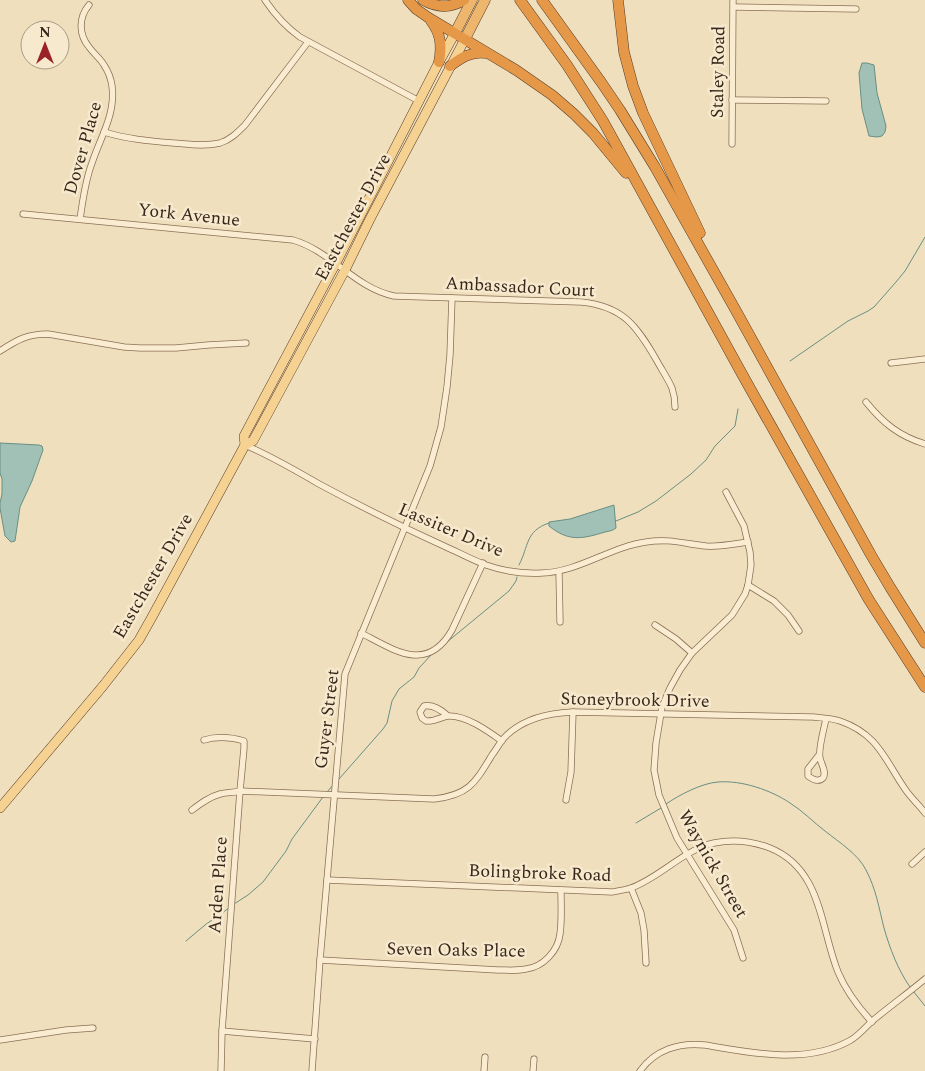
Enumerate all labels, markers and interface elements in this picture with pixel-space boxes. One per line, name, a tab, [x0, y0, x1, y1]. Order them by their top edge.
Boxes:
north arrow	[20, 20, 70, 70]
text: N	[39, 22, 51, 43]
street label: Staley Road	[704, 25, 732, 119]
street label: Dover Place	[57, 98, 109, 198]
street label: Eastchester Drive	[308, 149, 398, 285]
street label: York Avenue	[137, 196, 241, 234]
street label: Ambassador Court	[445, 270, 595, 304]
street label: Lassiter Drive	[394, 496, 508, 564]
street label: Eastchester Drive	[106, 508, 200, 644]
street label: Guyer Street	[307, 668, 347, 770]
street label: Stoneybrook Drive	[560, 685, 710, 715]
street label: Waynick Street	[671, 805, 755, 923]
street label: Arden Place	[201, 836, 235, 934]
street label: Bolingbroke Road	[468, 857, 612, 889]
street label: Seven Oaks Place	[386, 935, 526, 965]

